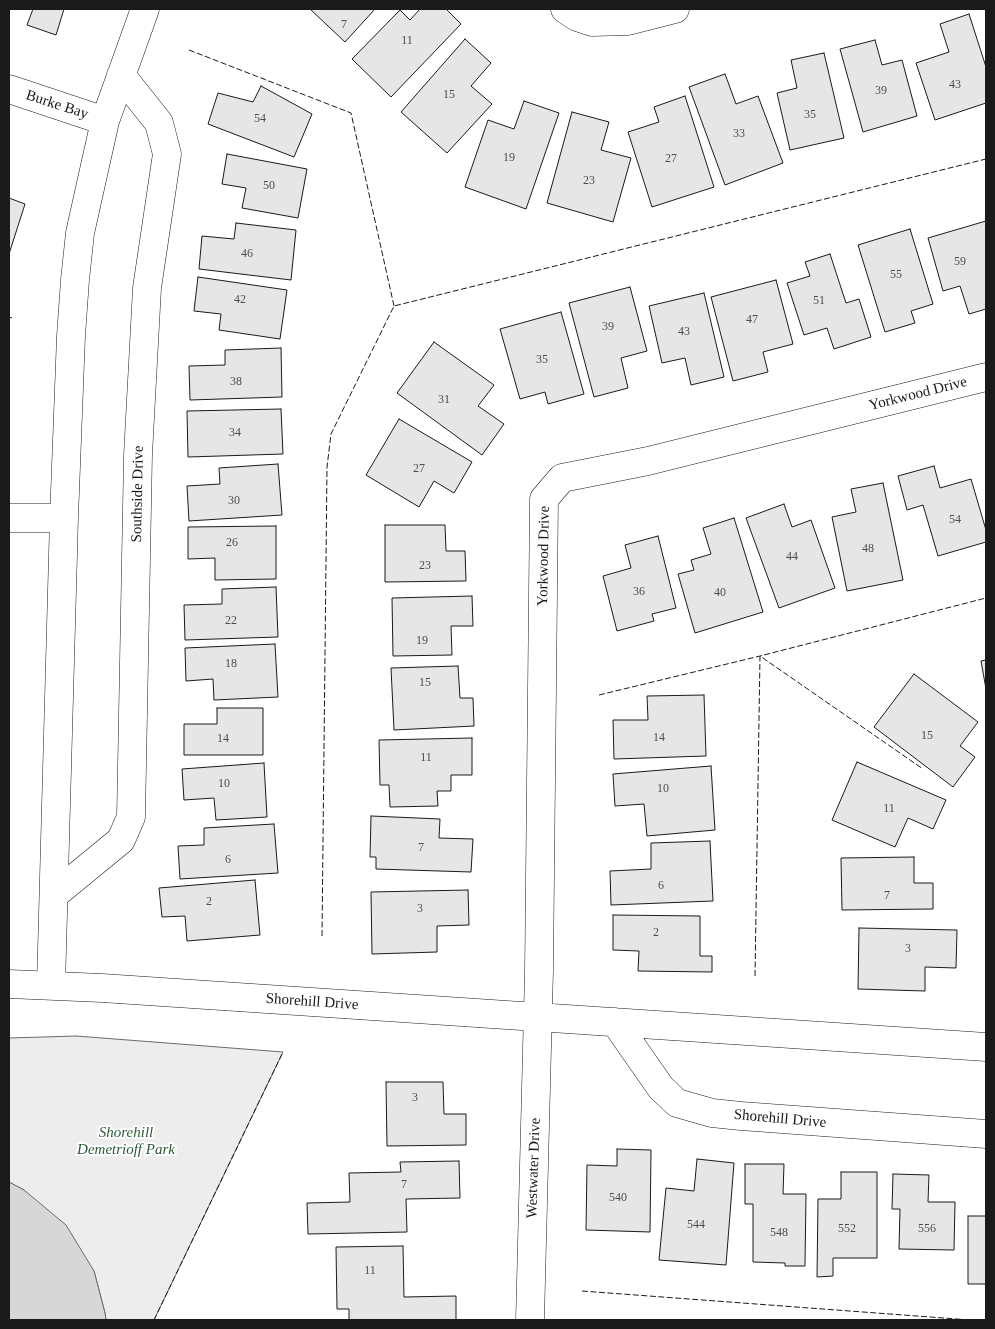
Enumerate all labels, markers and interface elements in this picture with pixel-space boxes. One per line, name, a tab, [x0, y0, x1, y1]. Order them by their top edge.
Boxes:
house number: 7	[341, 18, 347, 32]
house number: 11	[401, 34, 413, 48]
house number: 43	[949, 78, 961, 92]
house number: 39	[875, 84, 887, 98]
street label: Burke Bay	[24, 86, 90, 124]
house number: 15	[443, 88, 455, 102]
house number: 35	[804, 108, 816, 122]
house number: 54	[254, 112, 266, 126]
house number: 33	[733, 127, 745, 141]
house number: 19	[503, 151, 515, 165]
house number: 27	[665, 152, 677, 166]
house number: 23	[583, 174, 595, 188]
house number: 50	[263, 179, 275, 193]
house number: 46	[241, 247, 253, 261]
house number: 59	[954, 255, 966, 269]
house number: 55	[890, 268, 902, 282]
house number: 42	[234, 293, 246, 307]
house number: 51	[813, 294, 825, 308]
house number: 47	[746, 313, 758, 327]
house number: 39	[602, 320, 614, 334]
house number: 43	[678, 325, 690, 339]
house number: 35	[536, 353, 548, 367]
street label: Yorkwood Drive	[867, 373, 969, 415]
house number: 38	[230, 375, 242, 389]
house number: 31	[438, 393, 450, 407]
house number: 34	[229, 426, 241, 440]
street label: Southside Drive	[128, 445, 148, 543]
house number: 27	[413, 462, 425, 476]
house number: 30	[228, 494, 240, 508]
street label: Yorkwood Drive	[534, 506, 554, 606]
house number: 54	[949, 513, 961, 527]
house number: 26	[226, 536, 238, 550]
house number: 48	[862, 542, 874, 556]
house number: 44	[786, 550, 798, 564]
house number: 23	[419, 559, 431, 573]
house number: 36	[633, 585, 645, 599]
house number: 40	[714, 586, 726, 600]
house number: 22	[225, 614, 237, 628]
house number: 19	[416, 634, 428, 648]
house number: 18	[225, 657, 237, 671]
house number: 15	[419, 676, 431, 690]
house number: 15	[921, 729, 933, 743]
house number: 14	[653, 731, 665, 745]
house number: 14	[217, 732, 229, 746]
house number: 11	[420, 751, 432, 765]
house number: 10	[218, 777, 230, 791]
house number: 10	[657, 782, 669, 796]
house number: 11	[883, 802, 895, 816]
house number: 7	[418, 841, 424, 855]
house number: 6	[225, 853, 231, 867]
house number: 6	[658, 879, 664, 893]
house number: 7	[884, 889, 890, 903]
house number: 2	[206, 895, 212, 909]
house number: 3	[417, 902, 423, 916]
house number: 2	[653, 926, 659, 940]
house number: 3	[905, 942, 911, 956]
street label: Shorehill Drive	[265, 990, 359, 1014]
house number: 3	[412, 1091, 418, 1105]
street label: Shorehill Drive	[733, 1106, 827, 1132]
street label: Westwater Drive	[523, 1117, 545, 1219]
park label: Shorehill Demetrioff Park	[77, 1124, 175, 1159]
house number: 7	[401, 1178, 407, 1192]
house number: 540	[609, 1191, 627, 1205]
house number: 544	[687, 1218, 705, 1232]
house number: 552	[838, 1222, 856, 1236]
house number: 556	[918, 1222, 936, 1236]
house number: 548	[770, 1226, 788, 1240]
house number: 11	[364, 1264, 376, 1278]

